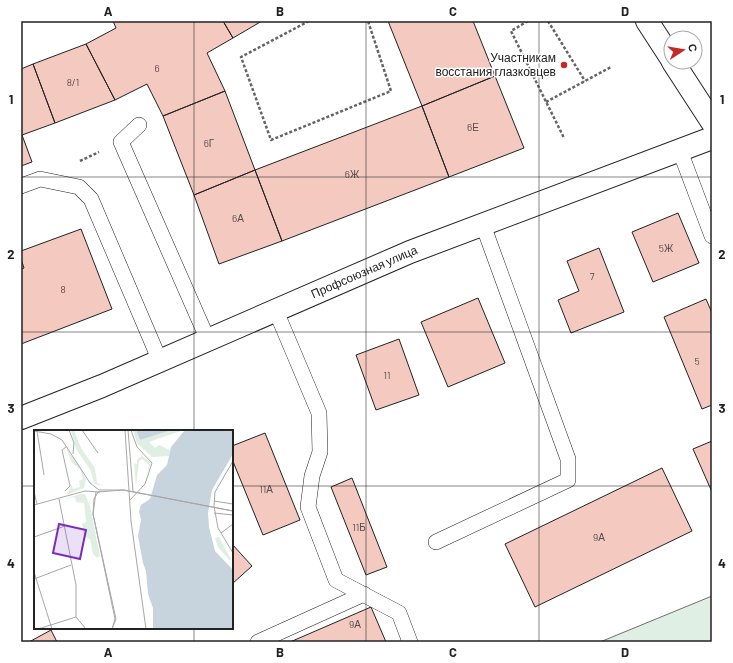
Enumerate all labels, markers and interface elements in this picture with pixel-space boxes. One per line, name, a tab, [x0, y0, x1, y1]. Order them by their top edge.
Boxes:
text: A	[104, 3, 113, 19]
text: B	[276, 3, 284, 19]
text: C	[449, 3, 457, 19]
text: D	[621, 3, 629, 19]
north arrow	[663, 30, 703, 70]
text: С	[686, 43, 700, 53]
place label: Участникам восстания глазковцев	[435, 50, 556, 79]
marker: Участникам восстания глазковцев	[559, 60, 569, 70]
house number: 6	[154, 62, 160, 74]
house number: 8/1	[67, 76, 79, 88]
text: 1	[9, 91, 13, 107]
text: 1	[720, 91, 724, 107]
house number: 6Е	[467, 121, 479, 133]
house number: 6Г	[204, 137, 215, 149]
house number: 6Ж	[345, 168, 360, 180]
house number: 6А	[232, 212, 244, 224]
street label: Профсоюзная улица	[308, 242, 419, 300]
house number: 5Ж	[659, 242, 674, 254]
text: 2	[7, 246, 15, 262]
text: 2	[718, 246, 726, 262]
house number: 7	[590, 270, 595, 282]
house number: 8	[60, 283, 66, 295]
house number: 5	[694, 355, 700, 367]
house number: 11	[383, 369, 391, 381]
text: 3	[7, 400, 15, 416]
text: 3	[718, 400, 726, 416]
inset map	[34, 430, 233, 629]
house number: 11А	[259, 483, 273, 495]
house number: 11Б	[352, 521, 366, 533]
house number: 9А	[593, 531, 605, 543]
text: 4	[7, 555, 15, 571]
text: 4	[718, 555, 726, 571]
house number: 9А	[349, 618, 361, 630]
text: A	[104, 644, 113, 660]
text: B	[276, 644, 284, 660]
text: C	[449, 644, 457, 660]
text: D	[621, 644, 629, 660]

